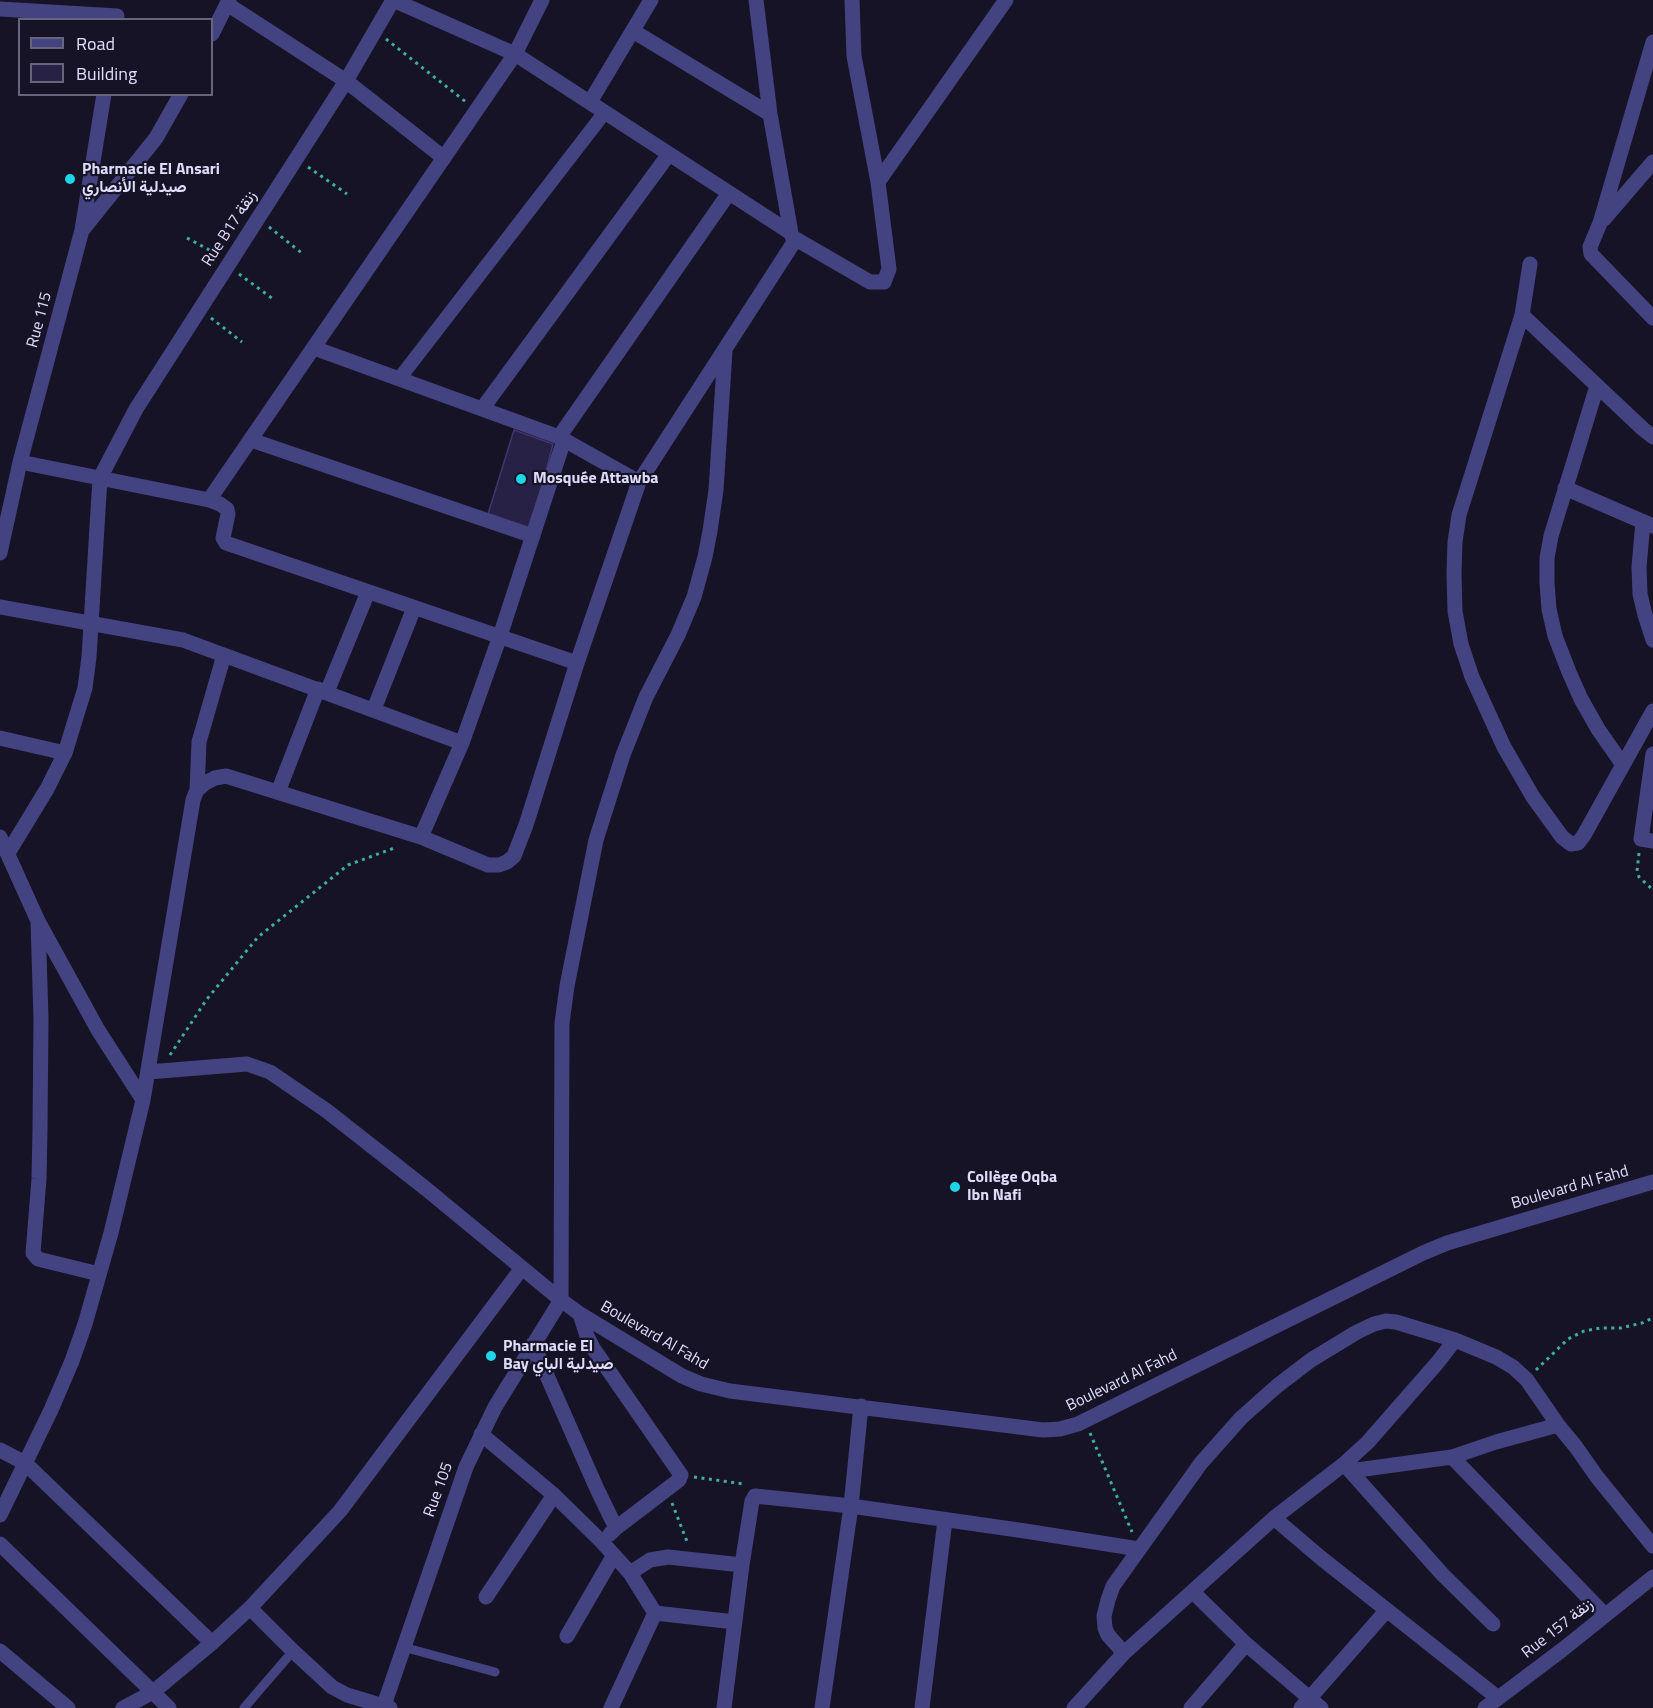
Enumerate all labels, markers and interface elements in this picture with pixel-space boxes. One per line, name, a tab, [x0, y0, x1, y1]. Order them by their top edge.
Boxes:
legend	[18, 18, 213, 96]
text: Road	[76, 30, 115, 57]
text: Building	[76, 60, 137, 87]
place label: Pharmacie El Ansari صيدلية الأنصاري	[82, 160, 220, 198]
marker: Pharmacie El Ansari صيدلية الأنصاري	[63, 172, 77, 186]
street label: Rue B17 زنقة	[198, 188, 262, 270]
street label: Rue 115	[23, 290, 57, 350]
place label: Mosquée Attawba	[533, 469, 659, 489]
marker: Mosquée Attawba	[514, 472, 528, 486]
street label: Boulevard Al Fahd	[1509, 1162, 1631, 1214]
place label: Collège Oqba Ibn Nafi	[967, 1168, 1057, 1206]
marker: Collège Oqba Ibn Nafi	[948, 1180, 962, 1194]
street label: Boulevard Al Fahd	[597, 1297, 711, 1375]
place label: Pharmacie El Bay صيدلية الباي	[503, 1337, 613, 1375]
street label: Boulevard Al Fahd	[1063, 1346, 1181, 1416]
marker: Pharmacie El Bay صيدلية الباي	[484, 1349, 498, 1363]
street label: Rue 105	[420, 1460, 458, 1520]
street label: Rue 157 زنقة	[1518, 1595, 1598, 1663]

